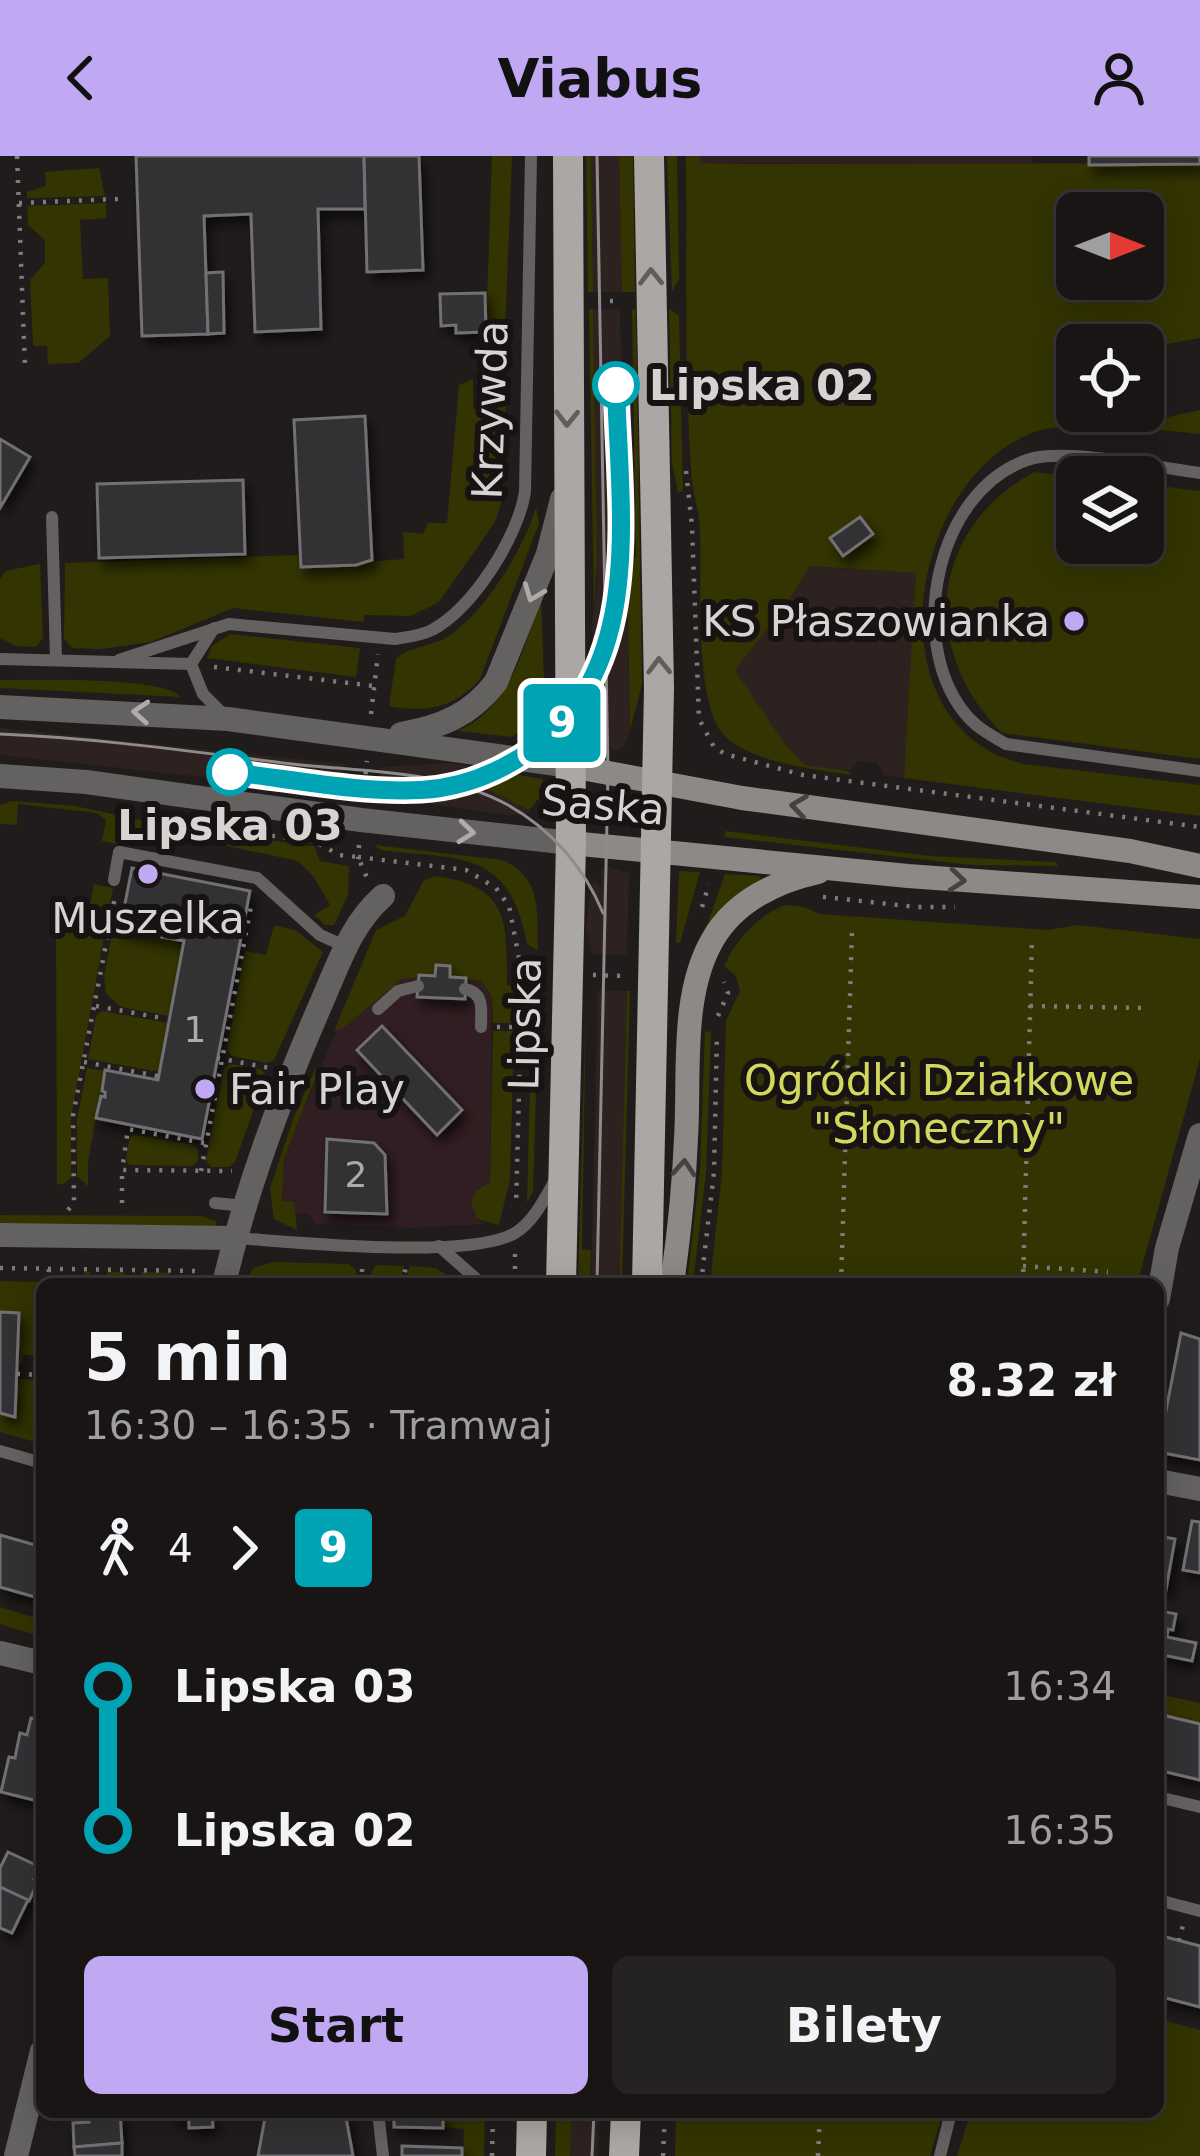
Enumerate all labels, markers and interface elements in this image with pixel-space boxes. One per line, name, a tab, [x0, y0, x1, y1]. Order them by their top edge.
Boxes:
icon: back	[48, 45, 114, 111]
icon: person	[1086, 45, 1152, 111]
text: Viabus	[497, 47, 703, 110]
north arrow	[1056, 192, 1164, 300]
map controls	[1056, 192, 1164, 564]
one-way arrow	[638, 267, 664, 285]
street label: Krzywda	[462, 320, 518, 500]
button: locate	[1056, 324, 1164, 432]
place label: Lipska 02	[649, 361, 875, 410]
marker: Lipska 02	[594, 363, 638, 407]
one-way arrow	[554, 410, 580, 428]
button: layers	[1056, 456, 1164, 564]
one-way arrow	[522, 581, 547, 602]
place label: KS Płaszowianka	[702, 597, 1050, 646]
marker: KS Płaszowianka	[1061, 608, 1087, 634]
one-way arrow	[646, 656, 672, 675]
line badge: 9	[523, 684, 601, 762]
text: 9	[547, 698, 577, 747]
one-way arrow	[131, 700, 150, 726]
marker: Lipska 03	[208, 750, 252, 794]
street label: Saska	[539, 775, 667, 835]
one-way arrow	[790, 794, 809, 820]
place label: Lipska 03	[117, 801, 343, 850]
one-way arrow	[456, 818, 476, 844]
marker: Muszelka	[135, 861, 161, 887]
one-way arrow	[948, 867, 967, 892]
place label: Muszelka	[51, 894, 245, 943]
street label: Lipska	[499, 957, 551, 1091]
house number: 1	[184, 1009, 206, 1050]
park label: Ogródki Działkowe "Słoneczny"	[744, 1056, 1134, 1153]
place label: Fair Play	[229, 1065, 405, 1114]
marker: Fair Play	[192, 1076, 218, 1102]
house number: 2	[345, 1154, 367, 1195]
one-way arrow	[671, 1158, 697, 1177]
text: 5 min	[84, 1319, 291, 1396]
text: 8.32 zł	[946, 1354, 1116, 1407]
text: 16:30 – 16:35 · Tramwaj	[84, 1403, 553, 1448]
icon: walk	[84, 1515, 150, 1581]
icon: forward	[211, 1515, 277, 1581]
text: 9	[319, 1523, 348, 1572]
text: 4	[168, 1526, 193, 1571]
text: Lipska 03	[174, 1660, 416, 1713]
text: 16:34	[1004, 1664, 1116, 1709]
text: Lipska 02	[174, 1804, 416, 1857]
text: 16:35	[1004, 1808, 1116, 1853]
button: Start	[84, 1956, 588, 2094]
button: Bilety	[612, 1956, 1116, 2094]

